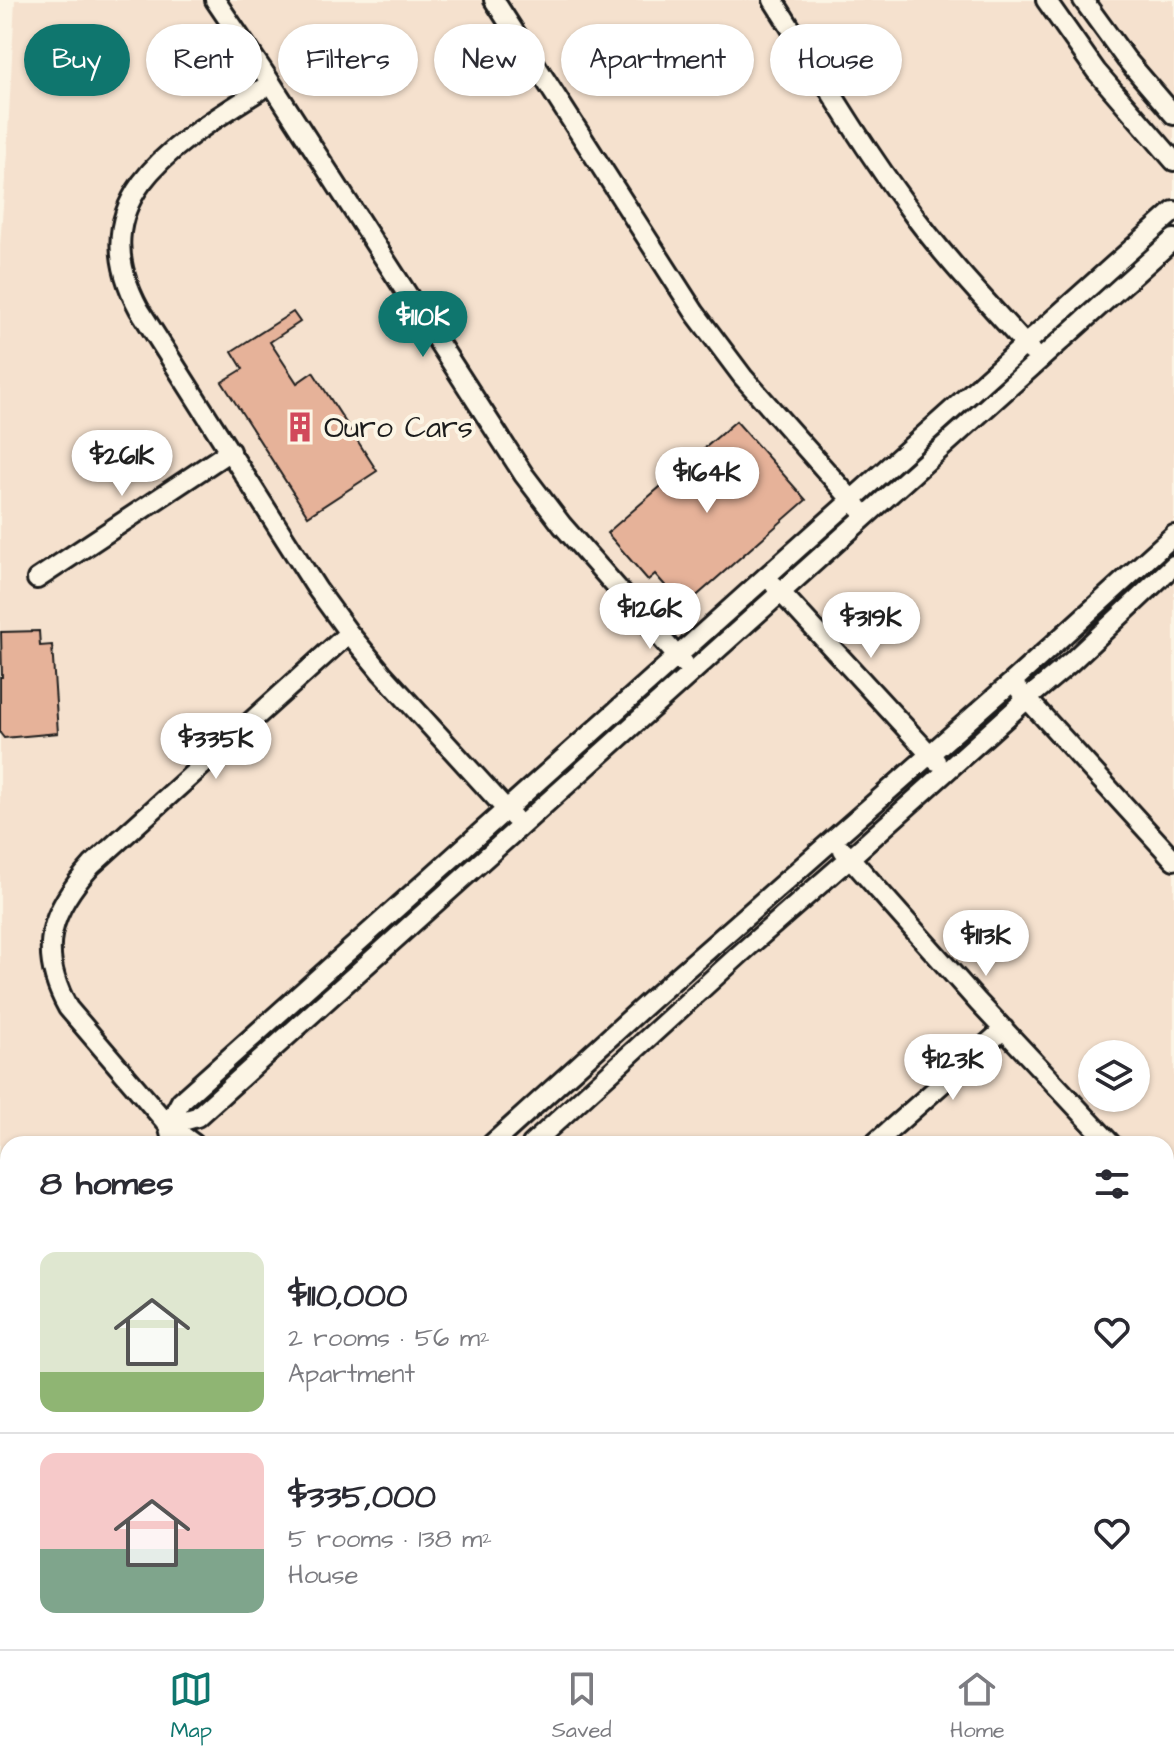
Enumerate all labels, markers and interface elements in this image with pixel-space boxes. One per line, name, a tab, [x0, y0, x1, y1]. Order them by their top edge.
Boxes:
chip: Buy	[24, 24, 130, 96]
chip: Rent	[146, 24, 262, 96]
chip: Filters	[278, 24, 418, 96]
chip: New	[434, 24, 545, 96]
chip: Apartment	[561, 24, 754, 96]
chip: House	[770, 24, 902, 96]
pin: $110K	[367, 291, 479, 359]
text: $110K	[396, 299, 450, 335]
place label: Ouro Cars	[324, 407, 473, 449]
building icon: Ouro Cars	[283, 410, 317, 444]
pin: $261K	[66, 430, 178, 498]
text: $261K	[90, 438, 154, 474]
pin: $164K	[651, 447, 763, 515]
text: $164K	[673, 455, 741, 491]
pin: $126K	[594, 583, 706, 651]
text: $126K	[618, 591, 682, 627]
pin: $319K	[815, 592, 927, 660]
text: $319K	[840, 600, 902, 636]
pin: $335K	[160, 713, 272, 781]
text: $335K	[178, 721, 254, 757]
pin: $113K	[930, 910, 1042, 978]
text: $113K	[961, 918, 1011, 954]
pin: $123K	[897, 1034, 1009, 1102]
map controls	[1078, 1040, 1150, 1112]
button: layers	[1078, 1040, 1150, 1112]
text: $123K	[922, 1042, 984, 1078]
text: 8 homes	[40, 1160, 174, 1208]
icon: filters	[1090, 1162, 1134, 1206]
text: $110,000	[288, 1272, 407, 1320]
icon: home	[104, 1284, 200, 1380]
icon: heart	[1090, 1310, 1134, 1354]
text: 2 rooms · 56 m²	[288, 1320, 490, 1356]
text: Apartment	[288, 1356, 415, 1392]
text: $335,000	[288, 1473, 436, 1521]
icon: home	[104, 1485, 200, 1581]
icon: heart	[1090, 1511, 1134, 1555]
text: 5 rooms · 138 m²	[288, 1521, 492, 1557]
text: House	[288, 1557, 359, 1593]
tab: Map	[169, 1667, 213, 1746]
tab: Saved	[552, 1667, 612, 1746]
tab: Home	[950, 1667, 1005, 1746]

